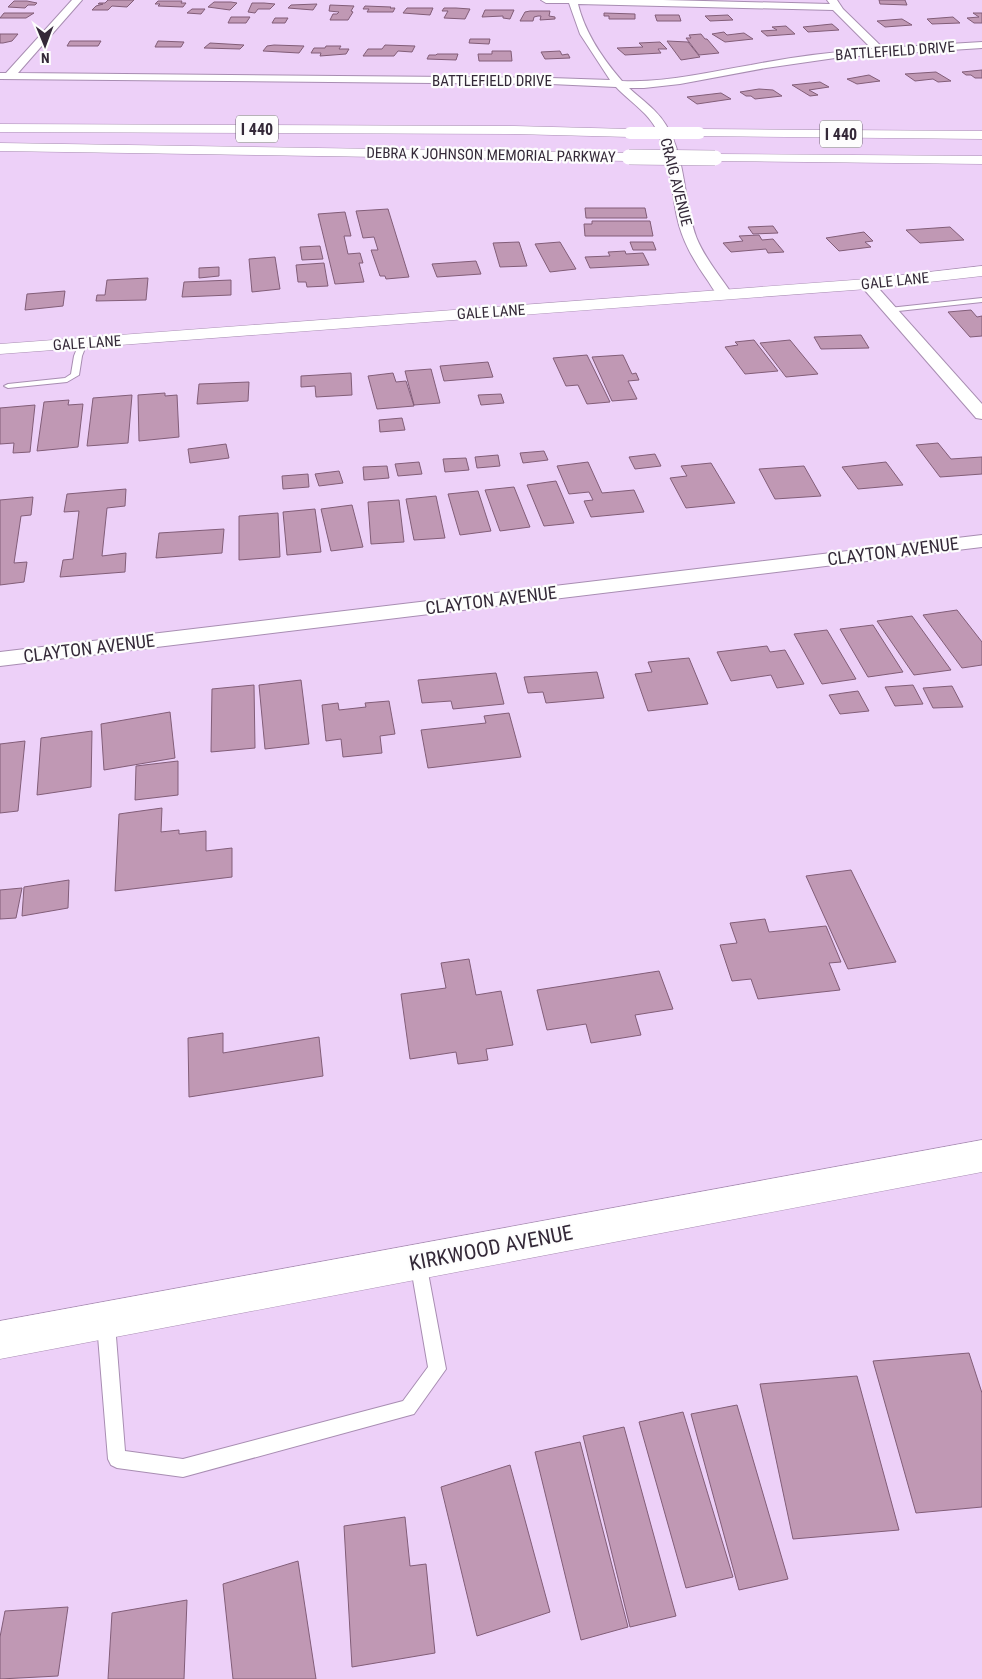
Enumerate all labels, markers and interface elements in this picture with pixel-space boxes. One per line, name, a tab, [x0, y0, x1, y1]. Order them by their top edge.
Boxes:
north arrow	[20, 20, 70, 70]
street label: BATTLEFIELD DRIVE	[835, 38, 955, 64]
text: N	[41, 50, 50, 66]
street label: BATTLEFIELD DRIVE	[432, 72, 552, 90]
road number: I 440	[236, 116, 278, 142]
road number: I 440	[820, 120, 862, 148]
street label: CRAIG AVENUE	[656, 136, 696, 228]
street label: DEBRA K JOHNSON MEMORIAL PARKWAY	[366, 144, 616, 166]
street label: GALE LANE	[860, 268, 930, 294]
street label: GALE LANE	[456, 301, 526, 323]
street label: GALE LANE	[52, 332, 122, 354]
street label: CLAYTON AVENUE	[826, 533, 960, 569]
street label: CLAYTON AVENUE	[424, 582, 558, 618]
street label: CLAYTON AVENUE	[22, 630, 156, 666]
street label: KIRKWOOD AVENUE	[407, 1220, 575, 1276]

